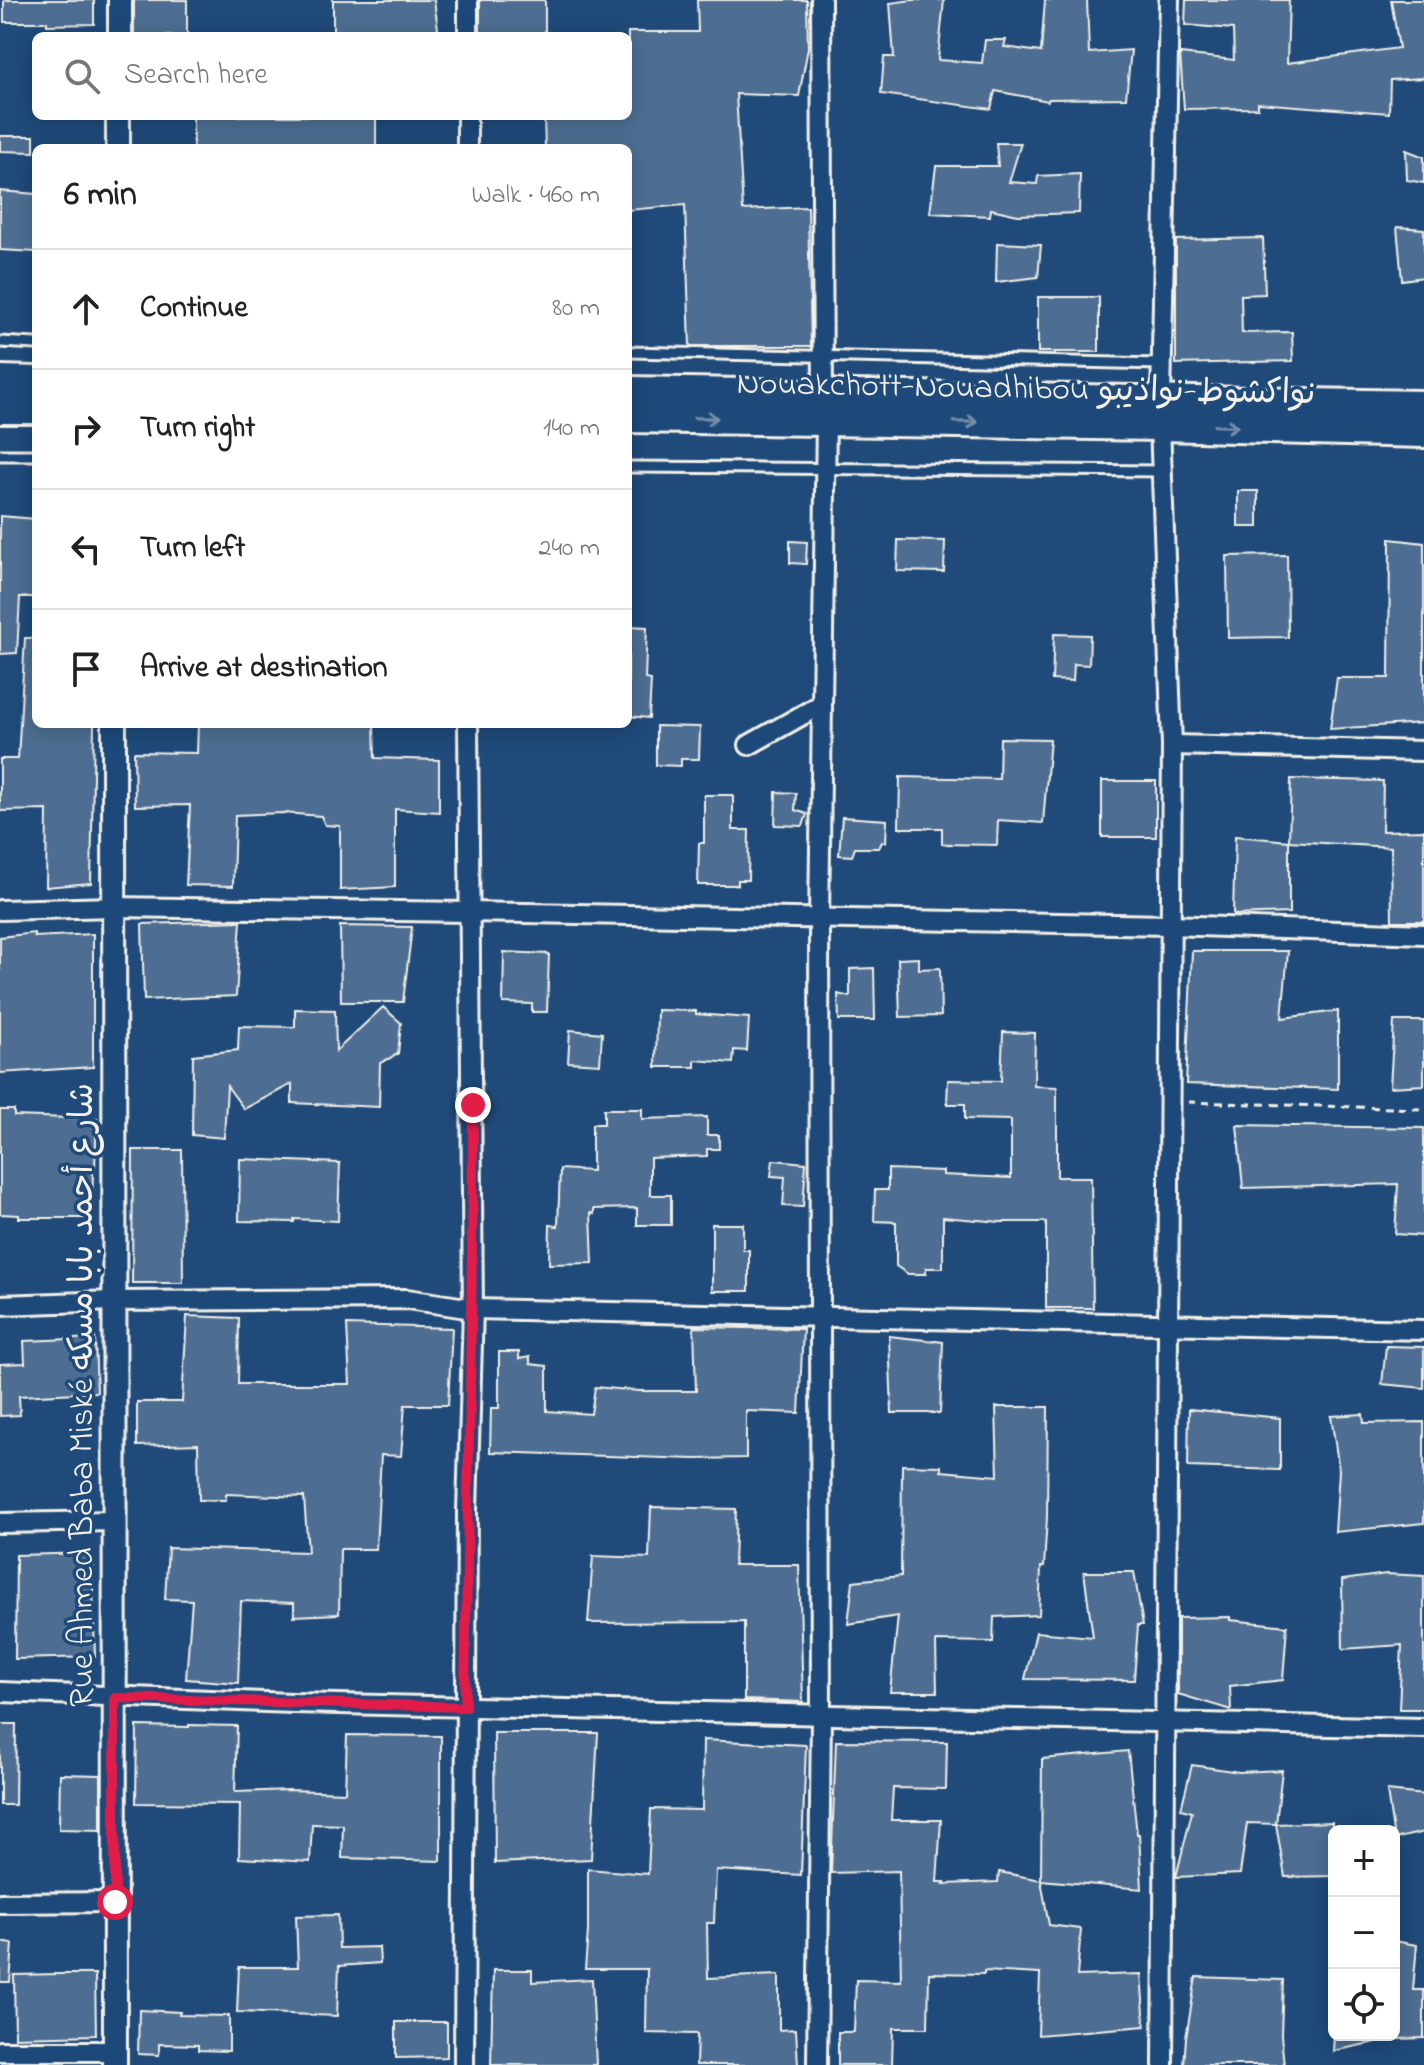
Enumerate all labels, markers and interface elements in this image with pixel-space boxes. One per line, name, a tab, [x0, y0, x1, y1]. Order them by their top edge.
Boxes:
search box	[32, 32, 632, 120]
icon: search	[60, 54, 104, 98]
text: Search here	[124, 54, 268, 98]
text: 6 min	[64, 171, 137, 221]
text: Walk · 460 m	[471, 177, 600, 215]
icon: ahead	[64, 287, 108, 331]
text: Continue	[140, 287, 248, 331]
text: 80 m	[552, 290, 600, 328]
street label: Nouakchott-Nouadhibou نواكشوط-نواذيبو	[736, 360, 1318, 420]
icon: right	[64, 407, 108, 451]
text: Turn right	[140, 407, 255, 451]
text: 140 m	[543, 410, 600, 448]
one-way arrow	[692, 410, 719, 426]
one-way arrow	[952, 414, 979, 430]
one-way arrow	[1212, 419, 1239, 434]
icon: left	[64, 527, 108, 571]
text: Turn left	[140, 527, 245, 571]
text: 240 m	[538, 530, 600, 568]
icon: arrive	[64, 647, 108, 691]
text: Arrive at destination	[140, 647, 388, 691]
street label: Rue Ahmed Baba Miské شارع أحمد بابا مسكه	[59, 1083, 109, 1707]
route end	[455, 1087, 491, 1123]
map controls	[1328, 1825, 1400, 2041]
button: +	[1328, 1825, 1400, 1897]
route start	[97, 1884, 133, 1920]
button: −	[1328, 1897, 1400, 1969]
button: locate	[1328, 1969, 1400, 2041]

